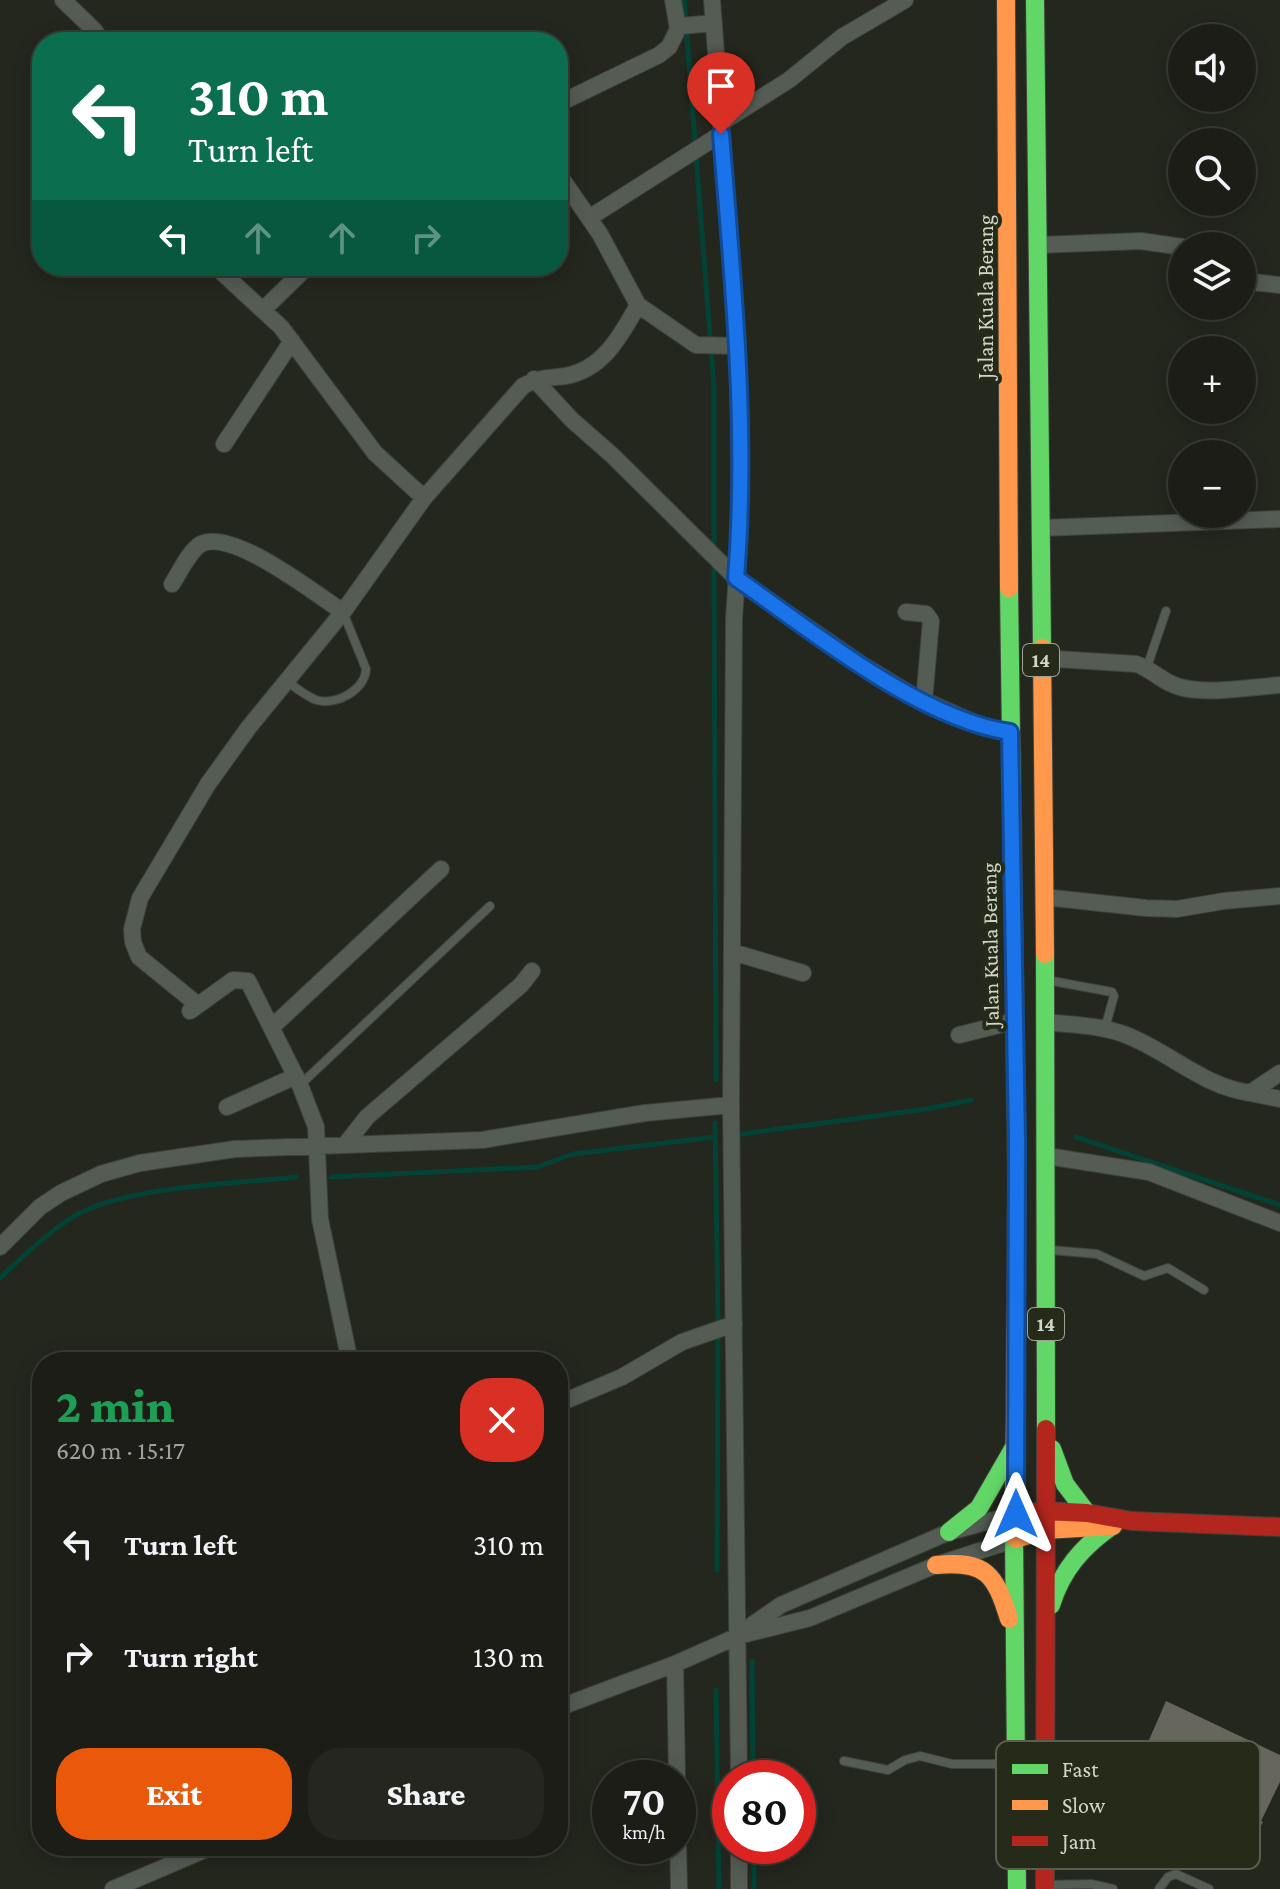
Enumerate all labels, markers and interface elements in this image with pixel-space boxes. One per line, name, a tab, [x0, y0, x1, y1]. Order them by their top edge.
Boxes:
map controls	[1168, 24, 1256, 528]
button: sound	[1168, 24, 1256, 112]
pin	[687, 52, 755, 134]
icon: left	[56, 64, 160, 168]
icon: arrive	[699, 64, 743, 108]
text: 310 m	[188, 65, 329, 127]
button: search	[1168, 128, 1256, 216]
text: Turn left	[188, 130, 313, 170]
street label: Jalan Kuala Berang	[973, 214, 998, 381]
icon: left	[152, 216, 196, 260]
icon: ahead	[236, 216, 280, 260]
icon: ahead	[320, 216, 364, 260]
icon: right	[404, 216, 448, 260]
button: layers	[1168, 232, 1256, 320]
button: +	[1168, 336, 1256, 424]
button: −	[1168, 440, 1256, 528]
road number: 14	[1023, 644, 1059, 676]
street label: Jalan Kuala Berang	[976, 862, 1004, 1029]
road number: 14	[1028, 1308, 1064, 1340]
button: close	[460, 1378, 544, 1462]
text: 2 min	[56, 1379, 175, 1432]
text: 620 m · 15:17	[56, 1436, 185, 1465]
position arrow	[974, 1472, 1058, 1556]
icon: left	[56, 1522, 100, 1566]
text: Turn left	[124, 1528, 237, 1561]
text: 310 m	[473, 1528, 544, 1561]
icon: right	[56, 1634, 100, 1678]
text: Turn right	[124, 1640, 258, 1673]
text: 130 m	[473, 1640, 544, 1673]
legend	[996, 1741, 1260, 1869]
button: Exit	[56, 1748, 292, 1840]
button: Share	[308, 1748, 544, 1840]
text: Fast	[1062, 1757, 1099, 1782]
speed limit sign: 80	[712, 1760, 816, 1864]
text: 70	[622, 1779, 666, 1824]
text: Slow	[1062, 1793, 1106, 1818]
text: km/h	[622, 1821, 666, 1843]
text: Jam	[1060, 1829, 1097, 1854]

